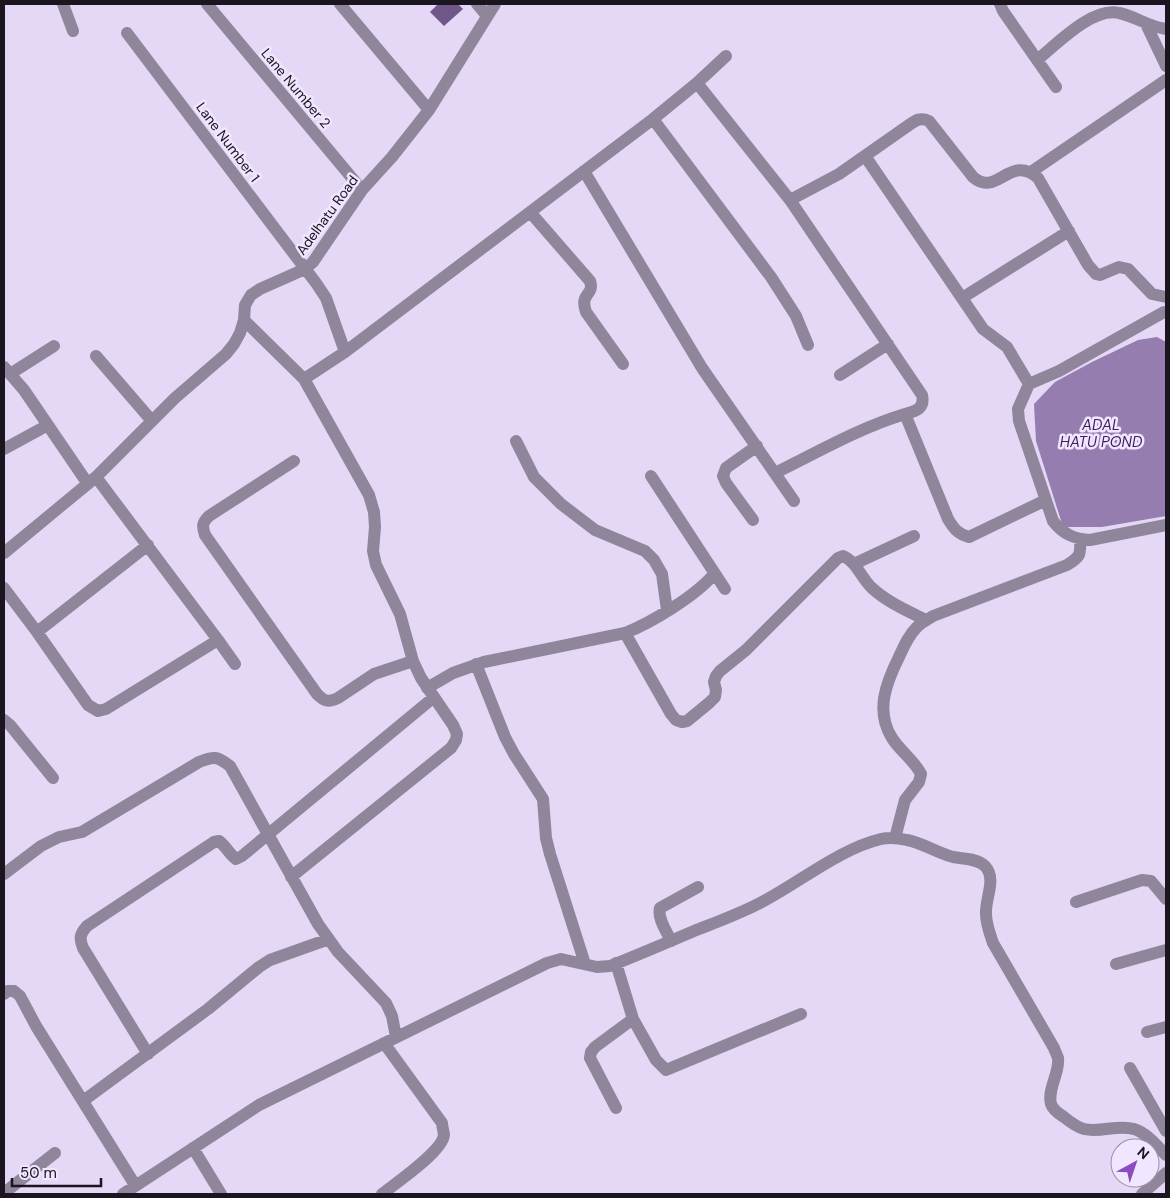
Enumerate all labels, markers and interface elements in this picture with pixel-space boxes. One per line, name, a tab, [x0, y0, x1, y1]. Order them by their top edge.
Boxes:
street label: Lane Number 2	[257, 44, 335, 132]
street label: Lane Number 1	[192, 99, 264, 185]
street label: Adelhatu Road	[292, 172, 362, 258]
water label: ADAL HATU POND	[1060, 415, 1143, 452]
north arrow	[1110, 1138, 1160, 1188]
text: N	[1134, 1143, 1153, 1163]
scale bar	[12, 1156, 101, 1188]
text: 50 m	[20, 1163, 57, 1183]

